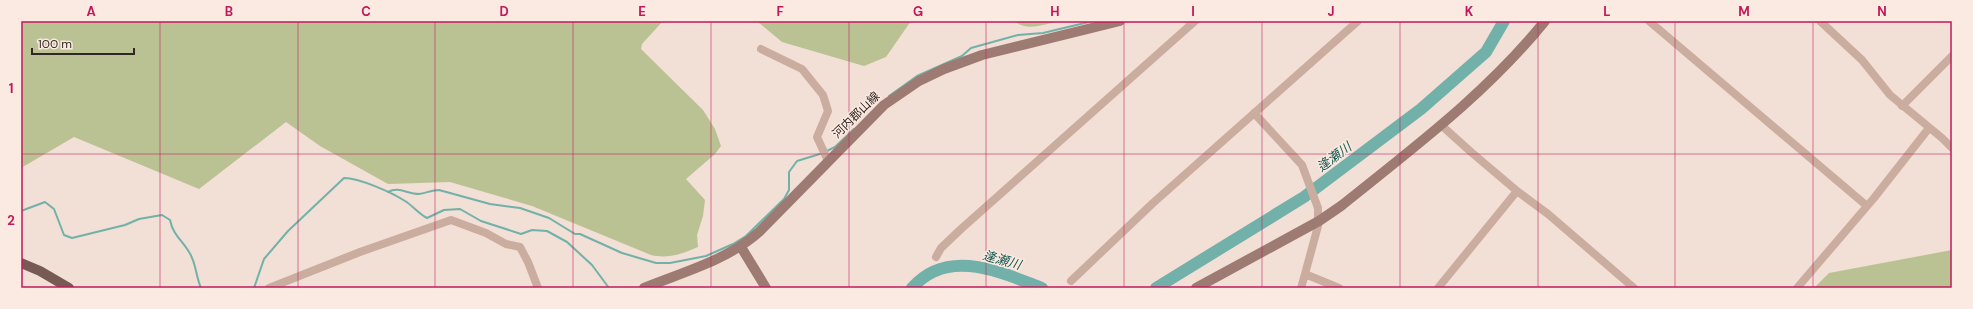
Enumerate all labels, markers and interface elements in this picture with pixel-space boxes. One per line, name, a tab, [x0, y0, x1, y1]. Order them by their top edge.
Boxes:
text: A	[86, 3, 96, 20]
text: B	[225, 3, 233, 20]
text: C	[361, 3, 371, 20]
text: D	[499, 3, 509, 20]
text: E	[638, 3, 646, 20]
text: F	[776, 3, 784, 20]
text: G	[913, 3, 923, 20]
text: H	[1050, 3, 1060, 20]
text: I	[1191, 3, 1195, 20]
text: J	[1327, 3, 1335, 20]
text: K	[1465, 3, 1474, 20]
text: L	[1603, 3, 1611, 20]
text: M	[1738, 3, 1750, 20]
text: N	[1877, 3, 1887, 20]
scale bar	[32, 30, 134, 56]
text: 100 m	[38, 36, 72, 52]
text: 1	[9, 80, 13, 97]
street label: 河内郡山線	[829, 88, 883, 142]
water label: 逢瀬川	[1313, 137, 1356, 176]
text: 2	[7, 212, 15, 229]
water label: 逢瀬川	[981, 246, 1025, 274]

